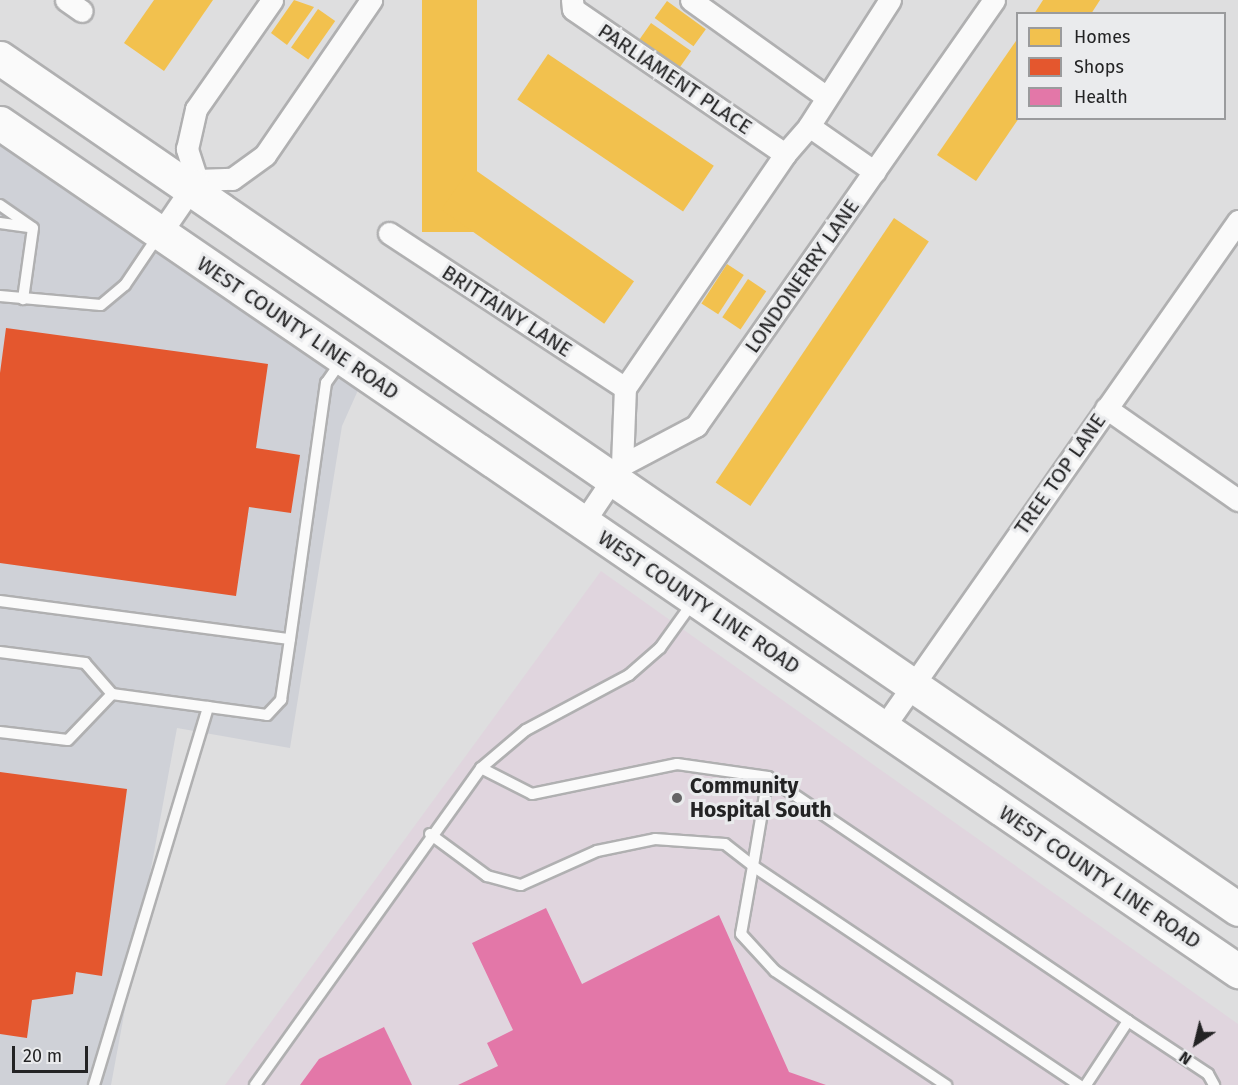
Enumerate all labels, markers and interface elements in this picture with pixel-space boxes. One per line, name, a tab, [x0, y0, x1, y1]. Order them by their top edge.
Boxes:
legend	[1016, 12, 1226, 120]
street label: PARLIAMENT PLACE	[593, 18, 757, 140]
text: Homes	[1074, 26, 1130, 48]
text: Shops	[1074, 56, 1124, 78]
text: Health	[1074, 86, 1128, 108]
street label: LONDONERRY LANE	[739, 194, 865, 358]
street label: WEST COUNTY LINE ROAD	[192, 251, 404, 405]
street label: BRITTAINY LANE	[437, 260, 577, 362]
street label: TREE TOP LANE	[1009, 409, 1111, 539]
street label: WEST COUNTY LINE ROAD	[593, 525, 805, 679]
place label: Community Hospital South	[690, 773, 832, 823]
marker: Community Hospital South	[668, 789, 686, 807]
street label: WEST COUNTY LINE ROAD	[994, 800, 1206, 954]
north arrow	[1166, 1013, 1226, 1073]
scale bar	[15, 1034, 92, 1072]
text: 20 m	[23, 1045, 62, 1067]
text: N	[1176, 1047, 1195, 1069]

